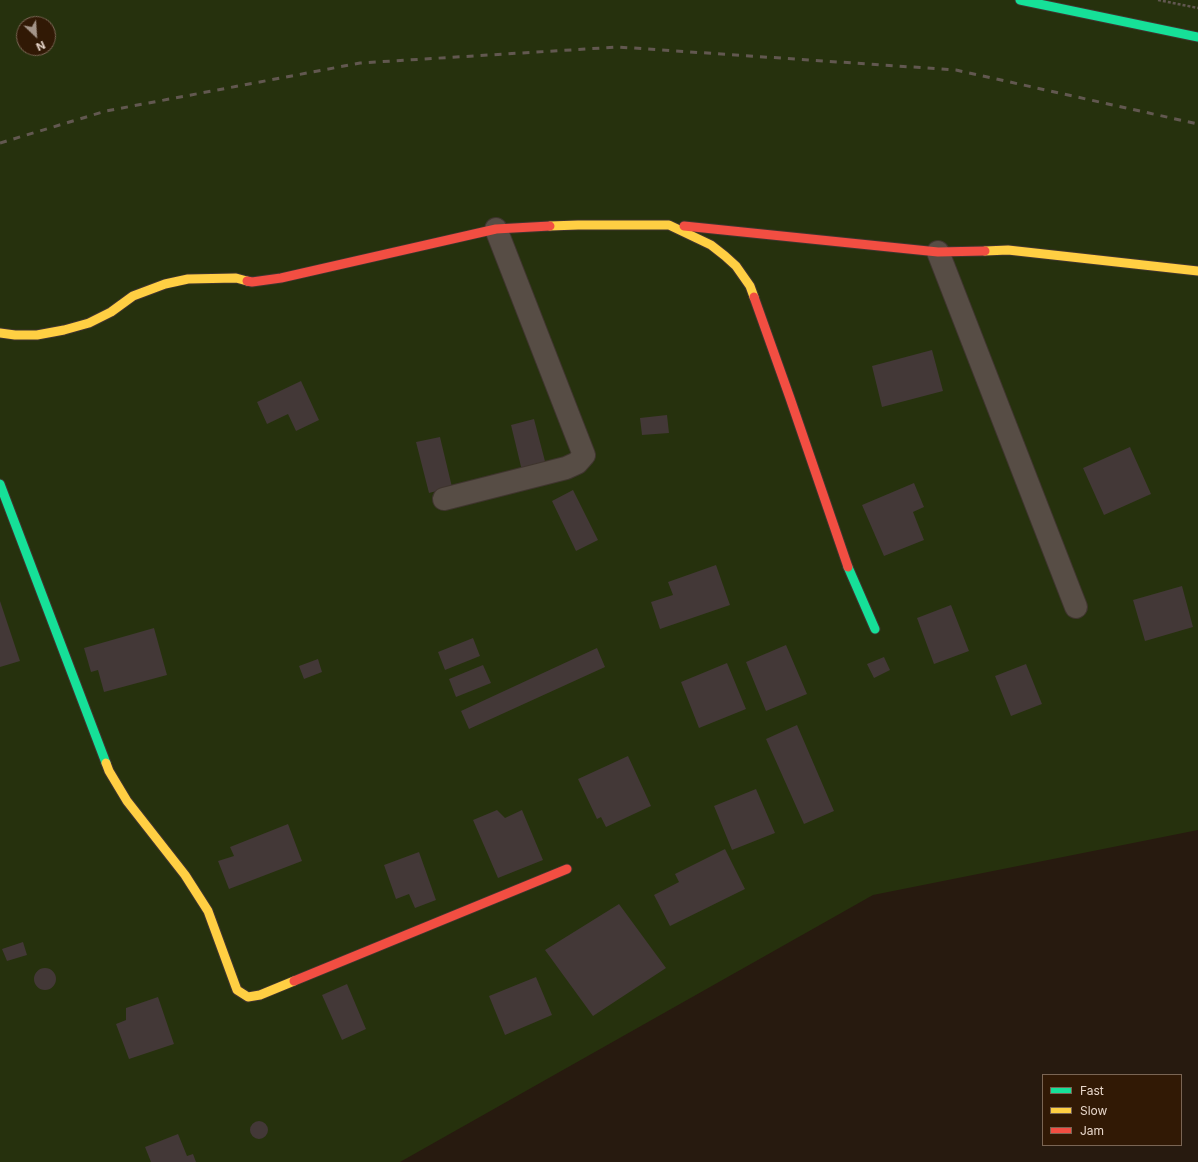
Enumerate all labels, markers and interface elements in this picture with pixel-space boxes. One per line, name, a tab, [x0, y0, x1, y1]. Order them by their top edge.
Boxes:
north arrow	[16, 16, 56, 56]
text: N	[34, 38, 47, 54]
legend	[1042, 1074, 1182, 1146]
text: Fast	[1080, 1083, 1104, 1098]
text: Slow	[1080, 1103, 1107, 1118]
text: Jam	[1080, 1123, 1104, 1138]

